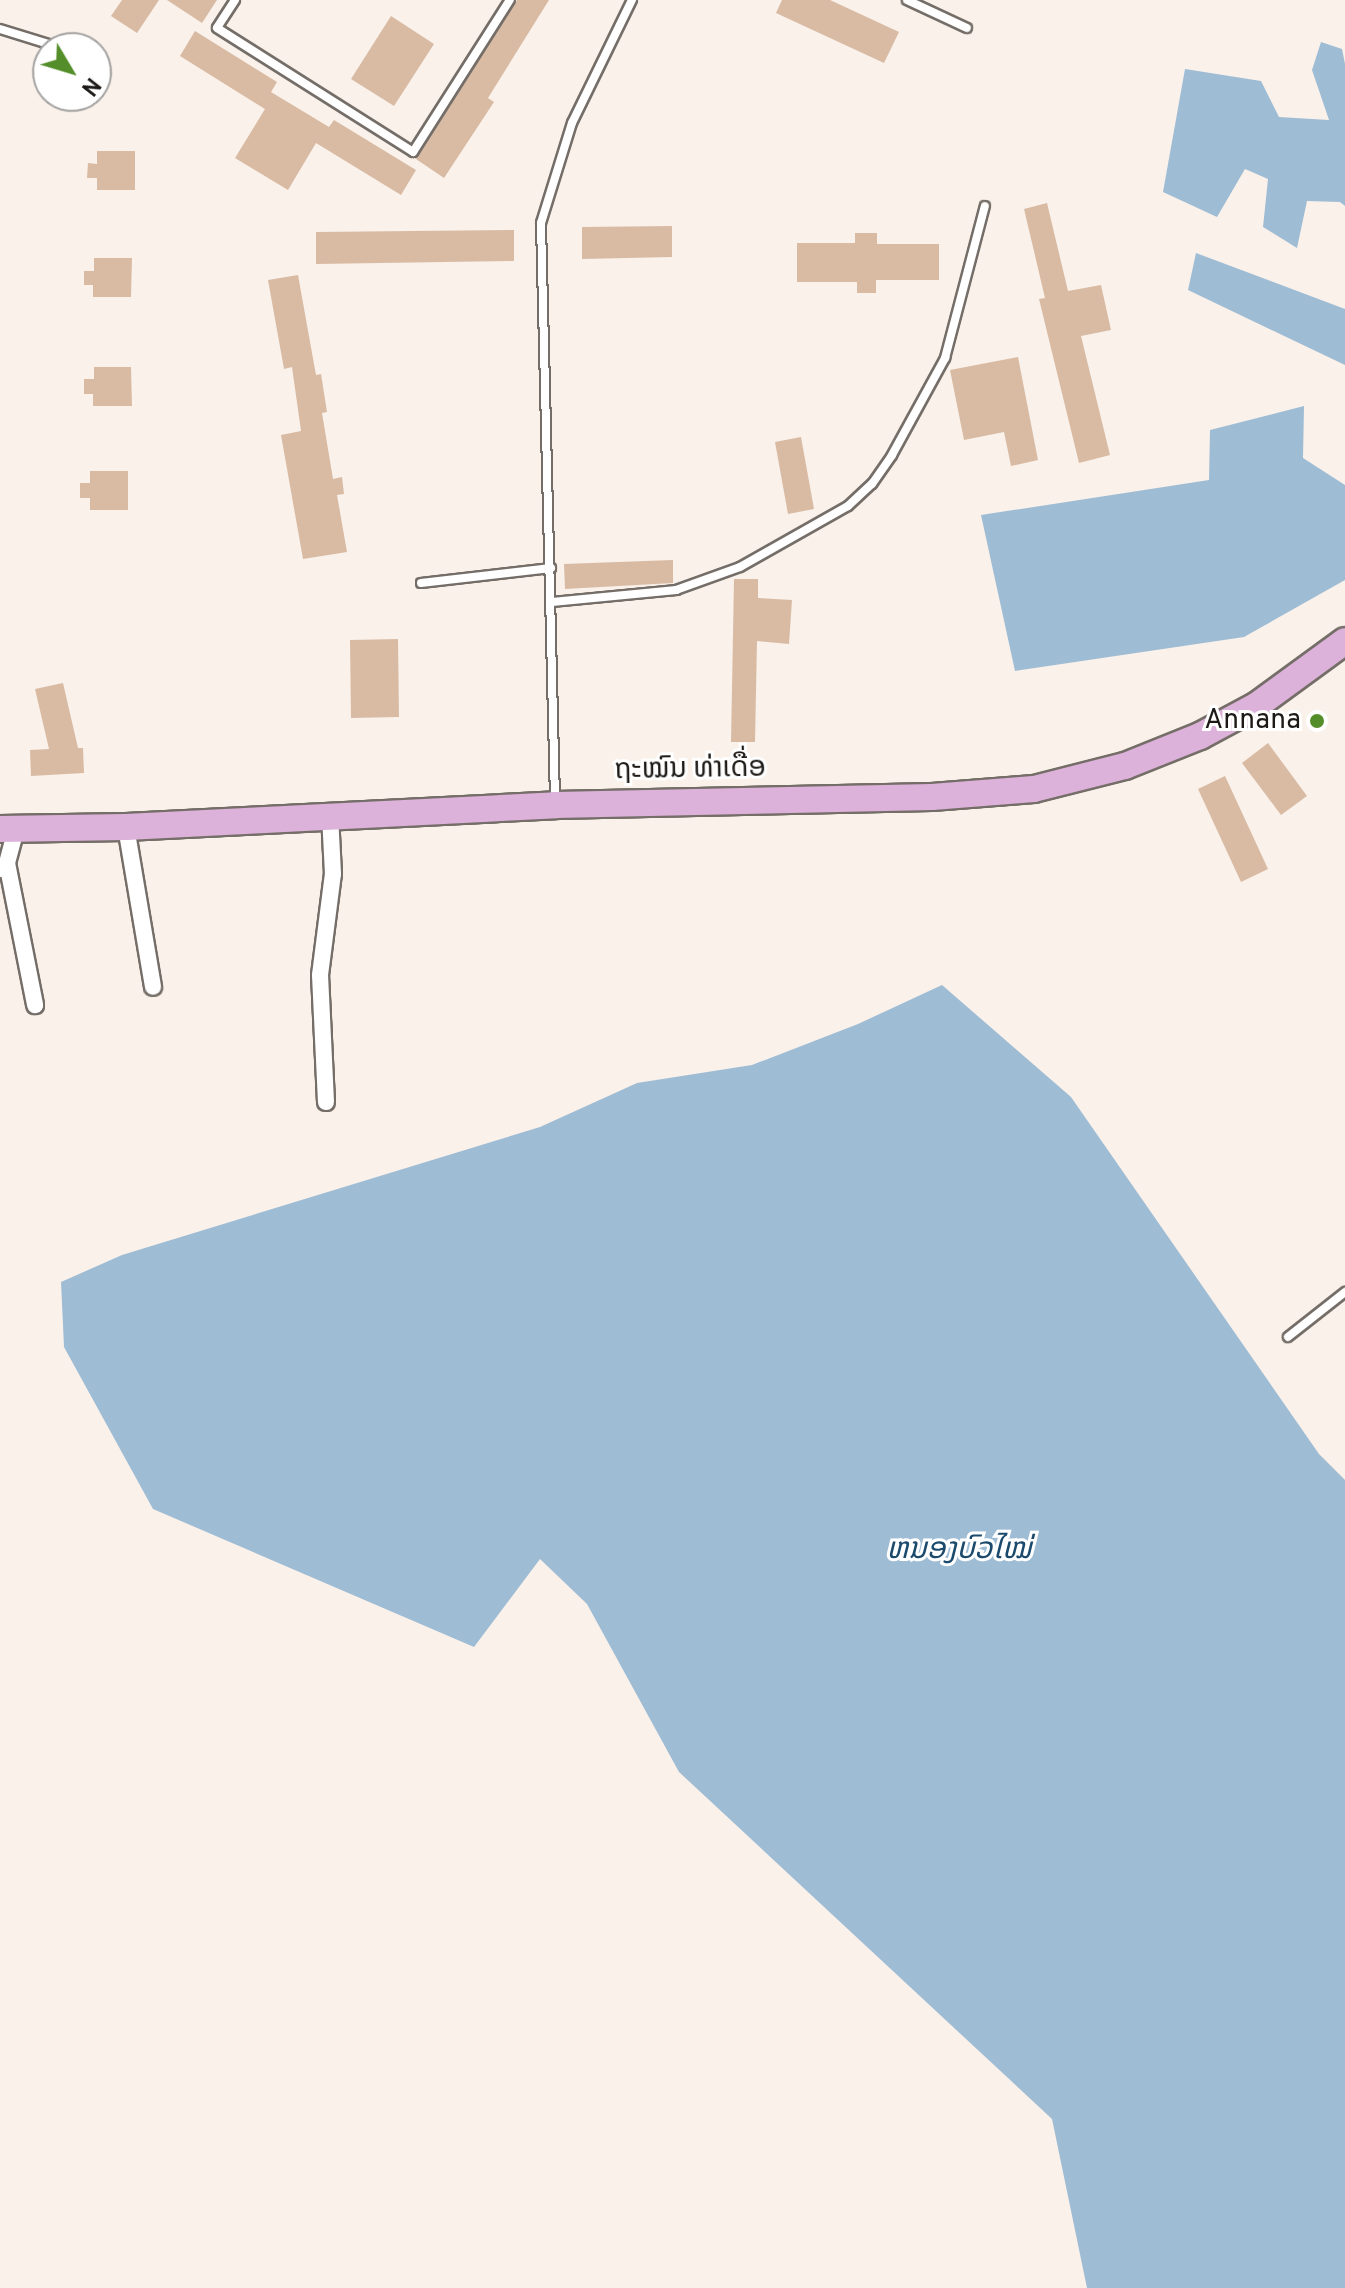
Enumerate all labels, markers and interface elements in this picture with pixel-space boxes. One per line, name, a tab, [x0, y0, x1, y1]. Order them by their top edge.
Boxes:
north arrow	[32, 32, 112, 112]
text: N	[74, 71, 105, 100]
place label: Annana	[1204, 704, 1301, 738]
marker: Annana	[1308, 712, 1326, 730]
street label: ຖະໝົນ ທ່າເດື່ອ	[614, 752, 766, 788]
water label: ຫນອງບົວໄໝ່	[886, 1533, 1032, 1569]

